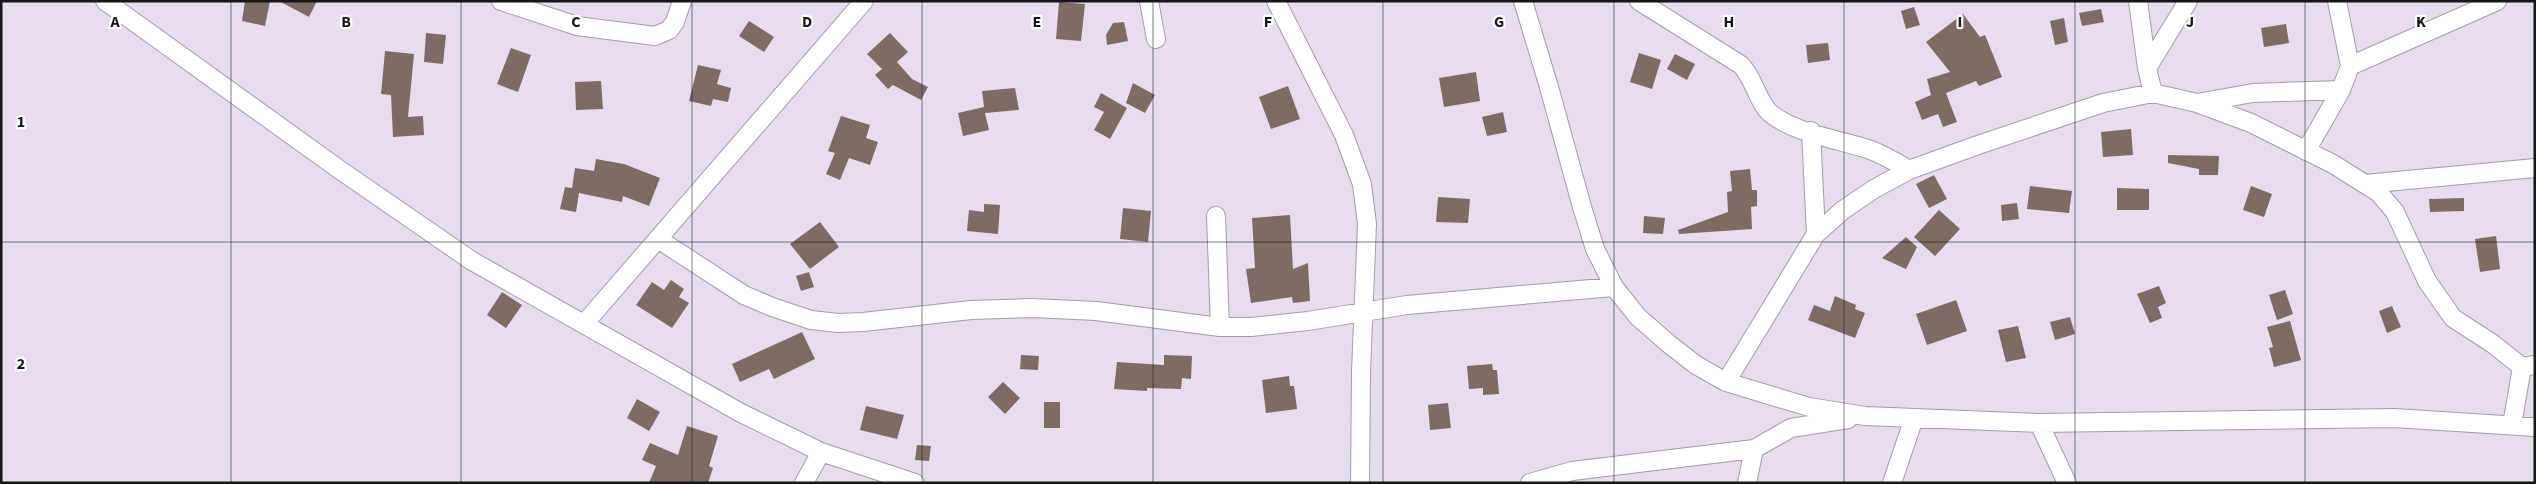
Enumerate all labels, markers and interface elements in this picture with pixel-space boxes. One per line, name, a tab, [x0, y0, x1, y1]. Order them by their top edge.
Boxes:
text: A	[109, 11, 120, 33]
text: B	[341, 11, 351, 33]
text: C	[571, 11, 581, 33]
text: D	[802, 11, 812, 33]
text: E	[1033, 11, 1041, 33]
text: F	[1264, 11, 1272, 33]
text: G	[1494, 11, 1504, 33]
text: H	[1724, 11, 1734, 33]
text: I	[1958, 11, 1962, 33]
text: J	[2186, 11, 2194, 33]
text: K	[2416, 11, 2426, 33]
text: 1	[17, 111, 25, 133]
text: 2	[17, 353, 25, 375]

